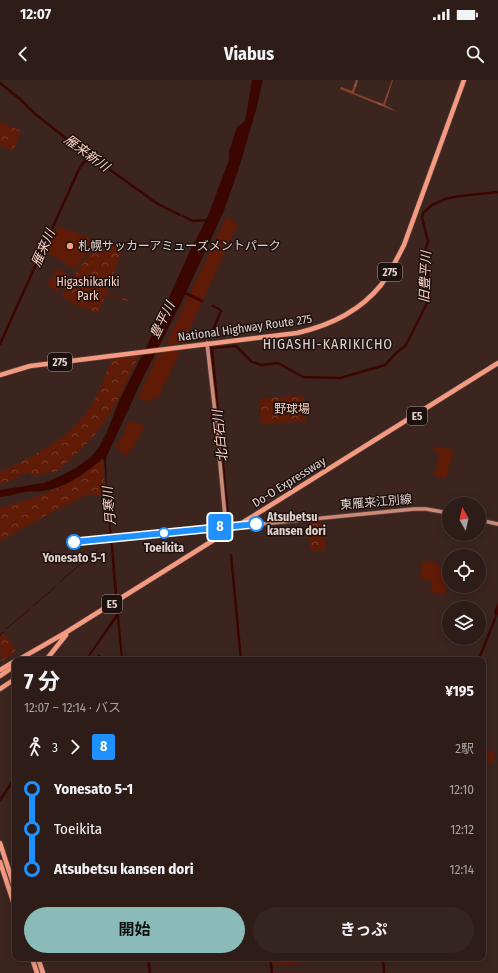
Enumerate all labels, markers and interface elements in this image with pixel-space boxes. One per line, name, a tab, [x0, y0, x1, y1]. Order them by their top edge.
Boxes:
text: 12:07	[20, 5, 51, 23]
icon: back	[12, 43, 34, 65]
text: Viabus	[224, 43, 274, 65]
icon: search	[464, 43, 486, 65]
water label: 雁来新川	[62, 132, 114, 176]
water label: 雁来川	[28, 225, 59, 269]
place label: 札幌サッカーアミューズメントパーク	[78, 239, 281, 253]
marker: 札幌サッカーアミューズメントパーク	[65, 241, 75, 251]
water label: 旧豊平川	[417, 249, 433, 303]
road number: 275	[378, 263, 402, 281]
park label: Higashikariki Park	[56, 275, 120, 303]
water label: 豊平川	[147, 297, 178, 341]
street label: National Highway Route 275	[177, 312, 313, 344]
district label: HIGASHI-KARIKICHO	[263, 336, 393, 353]
road number: 275	[48, 353, 72, 371]
park label: 野球場	[274, 402, 310, 416]
water label: 北白石川	[210, 407, 230, 463]
road number: E5	[407, 407, 427, 425]
street label: Do-O Expressway	[250, 453, 329, 510]
water label: 月寒川	[100, 484, 118, 526]
street label: 東雁来江別線	[340, 492, 412, 512]
north arrow	[442, 497, 486, 541]
map controls	[442, 497, 486, 645]
place label: Atsubetsu kansen dori	[266, 510, 326, 538]
line badge: 8	[207, 514, 233, 540]
marker: Atsubetsu kansen dori	[248, 516, 264, 532]
text: 8	[216, 518, 224, 535]
marker: Toeikita	[158, 527, 170, 539]
marker: Yonesato 5-1	[66, 534, 82, 550]
place label: Toeikita	[144, 541, 184, 555]
button: locate	[442, 549, 486, 593]
place label: Yonesato 5-1	[41, 551, 106, 565]
road number: E5	[102, 595, 122, 613]
button: layers	[442, 601, 486, 645]
text: 7 分	[24, 668, 60, 695]
text: ¥195	[445, 682, 474, 700]
text: 12:07 – 12:14 · バス	[24, 700, 121, 715]
icon: walk	[24, 736, 46, 758]
icon: forward	[64, 736, 86, 758]
text: 8	[100, 738, 107, 755]
text: 3	[52, 740, 58, 755]
text: 2駅	[455, 741, 474, 756]
text: Yonesato 5-1	[54, 780, 133, 798]
text: 12:10	[449, 782, 474, 797]
text: Toeikita	[54, 820, 102, 838]
text: 12:12	[450, 822, 474, 837]
text: Atsubetsu kansen dori	[54, 860, 194, 878]
text: 12:14	[450, 862, 474, 877]
button: 開始	[24, 907, 245, 953]
button: きっぷ	[253, 907, 474, 953]

